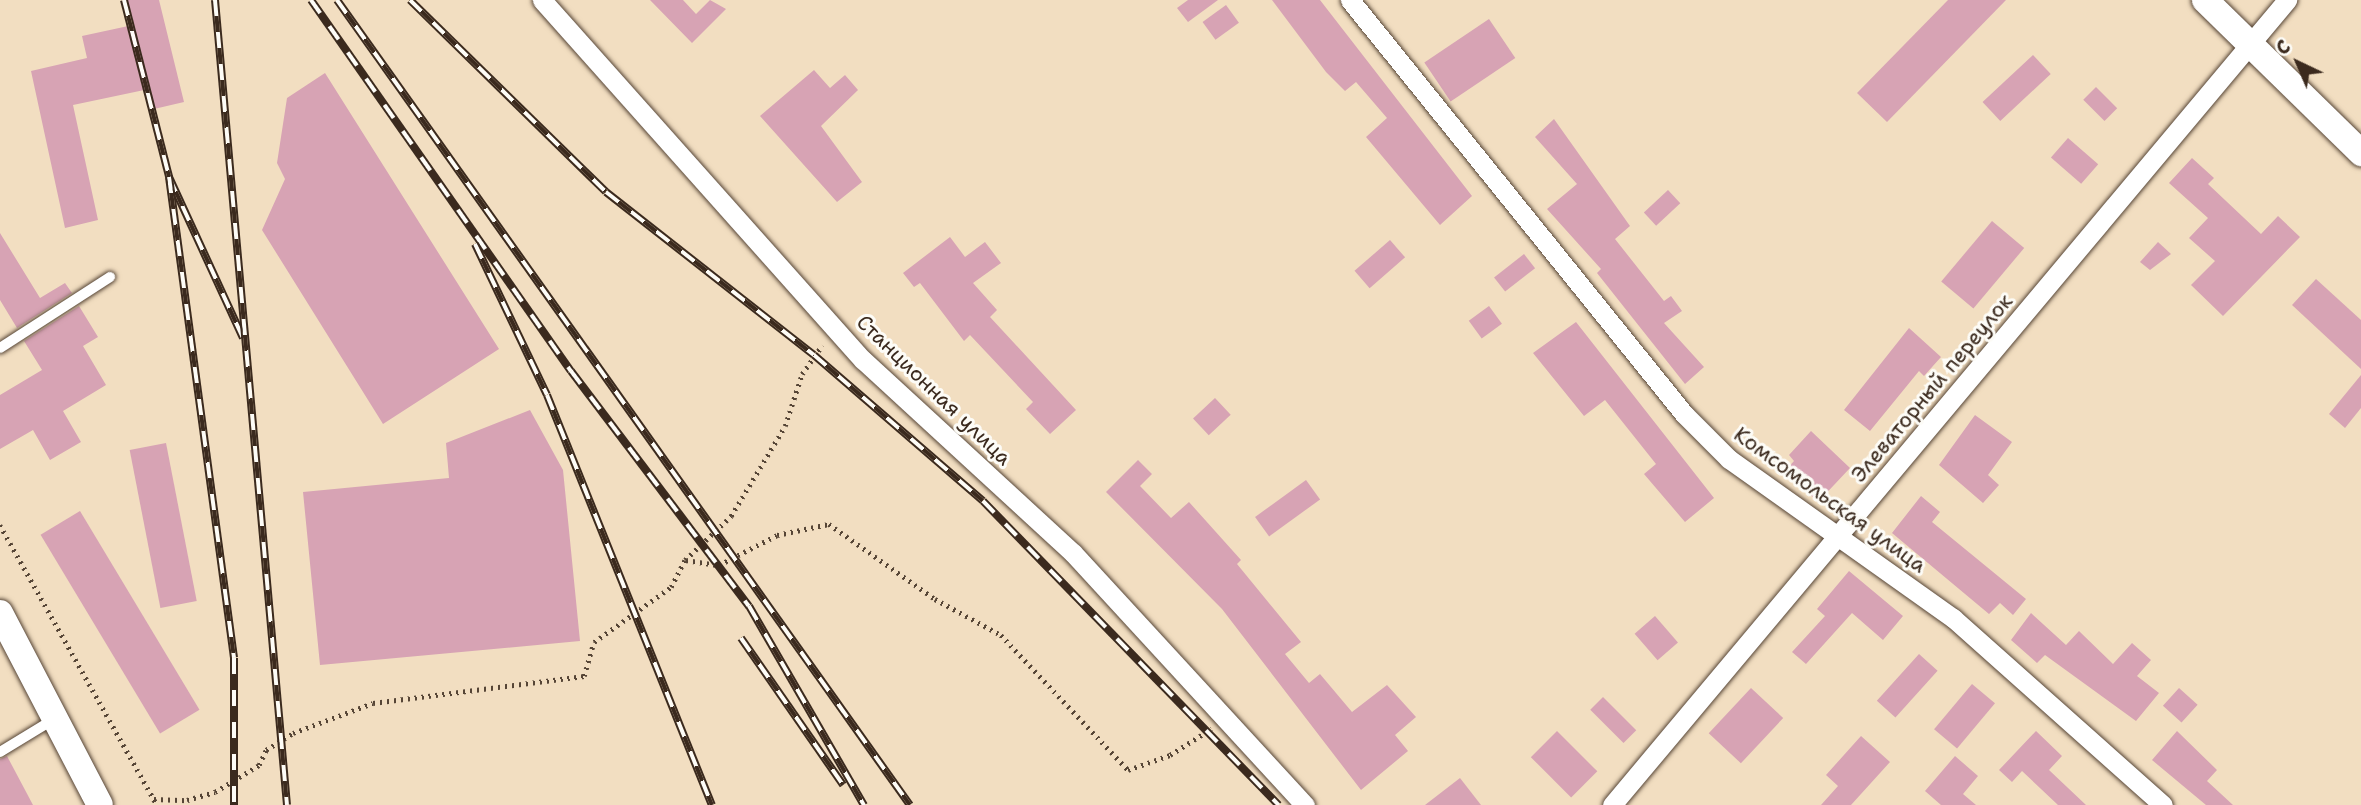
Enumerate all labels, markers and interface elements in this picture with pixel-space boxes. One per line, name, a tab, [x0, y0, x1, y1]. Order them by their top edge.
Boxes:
north arrow	[2263, 28, 2333, 98]
text: С	[2270, 34, 2296, 61]
street label: Элеваторный переулок	[1846, 289, 2018, 487]
street label: Станционная улица	[851, 309, 1017, 471]
street label: Комсомольская улица	[1729, 422, 1931, 578]

